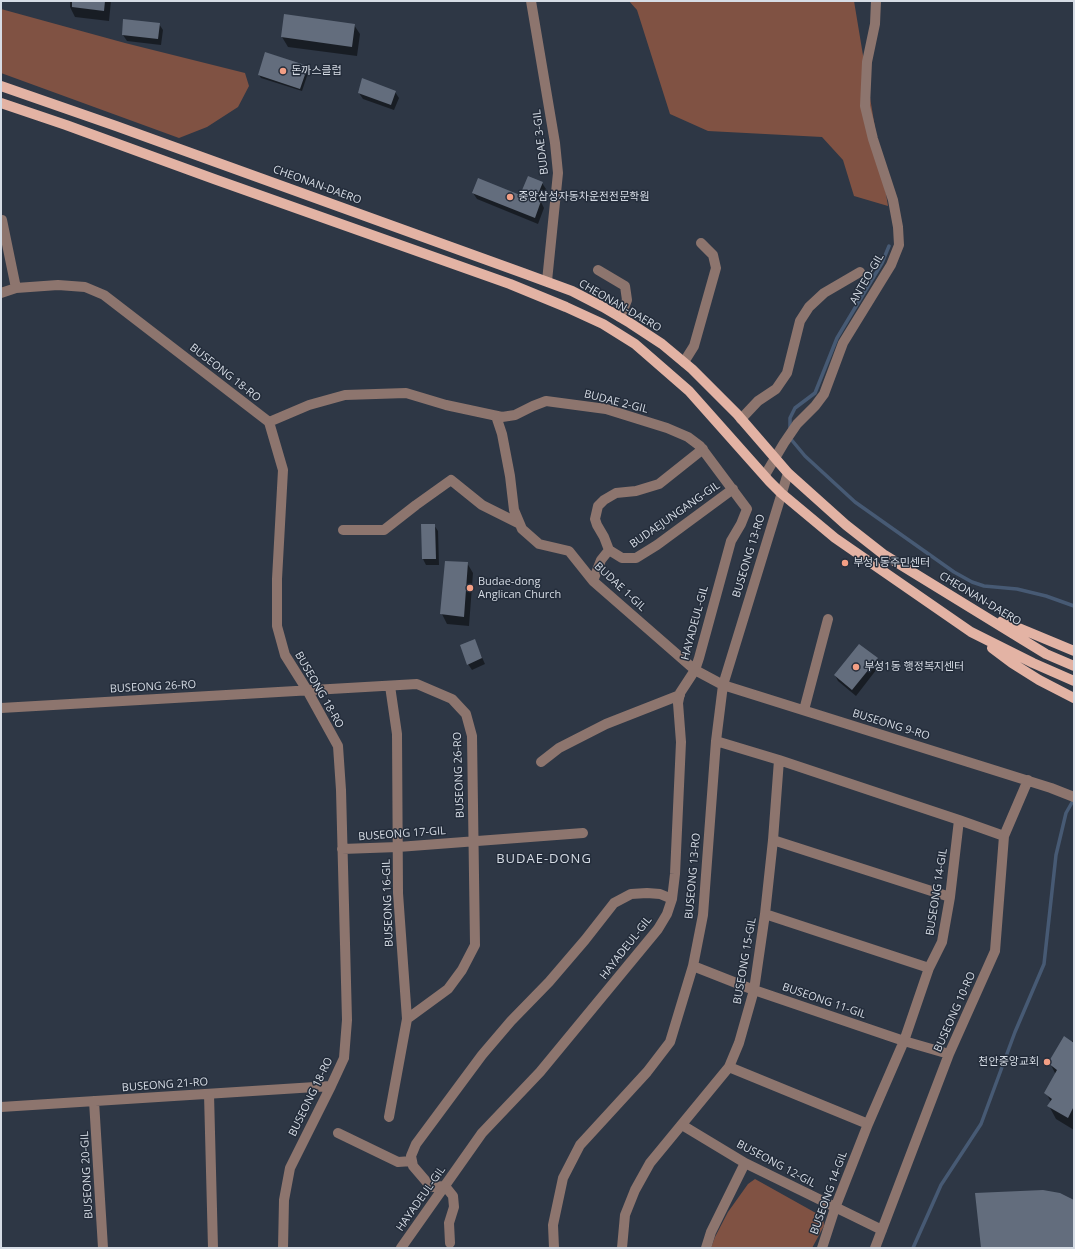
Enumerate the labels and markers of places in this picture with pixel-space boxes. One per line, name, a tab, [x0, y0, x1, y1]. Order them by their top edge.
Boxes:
place label: 돈까스클럽	[291, 64, 342, 78]
marker: 돈까스클럽	[278, 66, 288, 76]
place label: 중앙삼성자동차운전전문학원	[518, 190, 650, 204]
marker: 중앙삼성자동차운전전문학원	[505, 192, 515, 202]
place label: 부성1동주민센터	[853, 556, 930, 570]
marker: 부성1동주민센터	[840, 558, 850, 568]
place label: Budae-dong Anglican Church	[478, 575, 561, 601]
marker: Budae-dong Anglican Church	[465, 583, 475, 593]
place label: 부성1동 행정복지센터	[864, 660, 964, 674]
marker: 부성1동 행정복지센터	[851, 662, 861, 672]
place label: 천안중앙교회	[978, 1055, 1039, 1069]
marker: 천안중앙교회	[1042, 1057, 1052, 1067]

